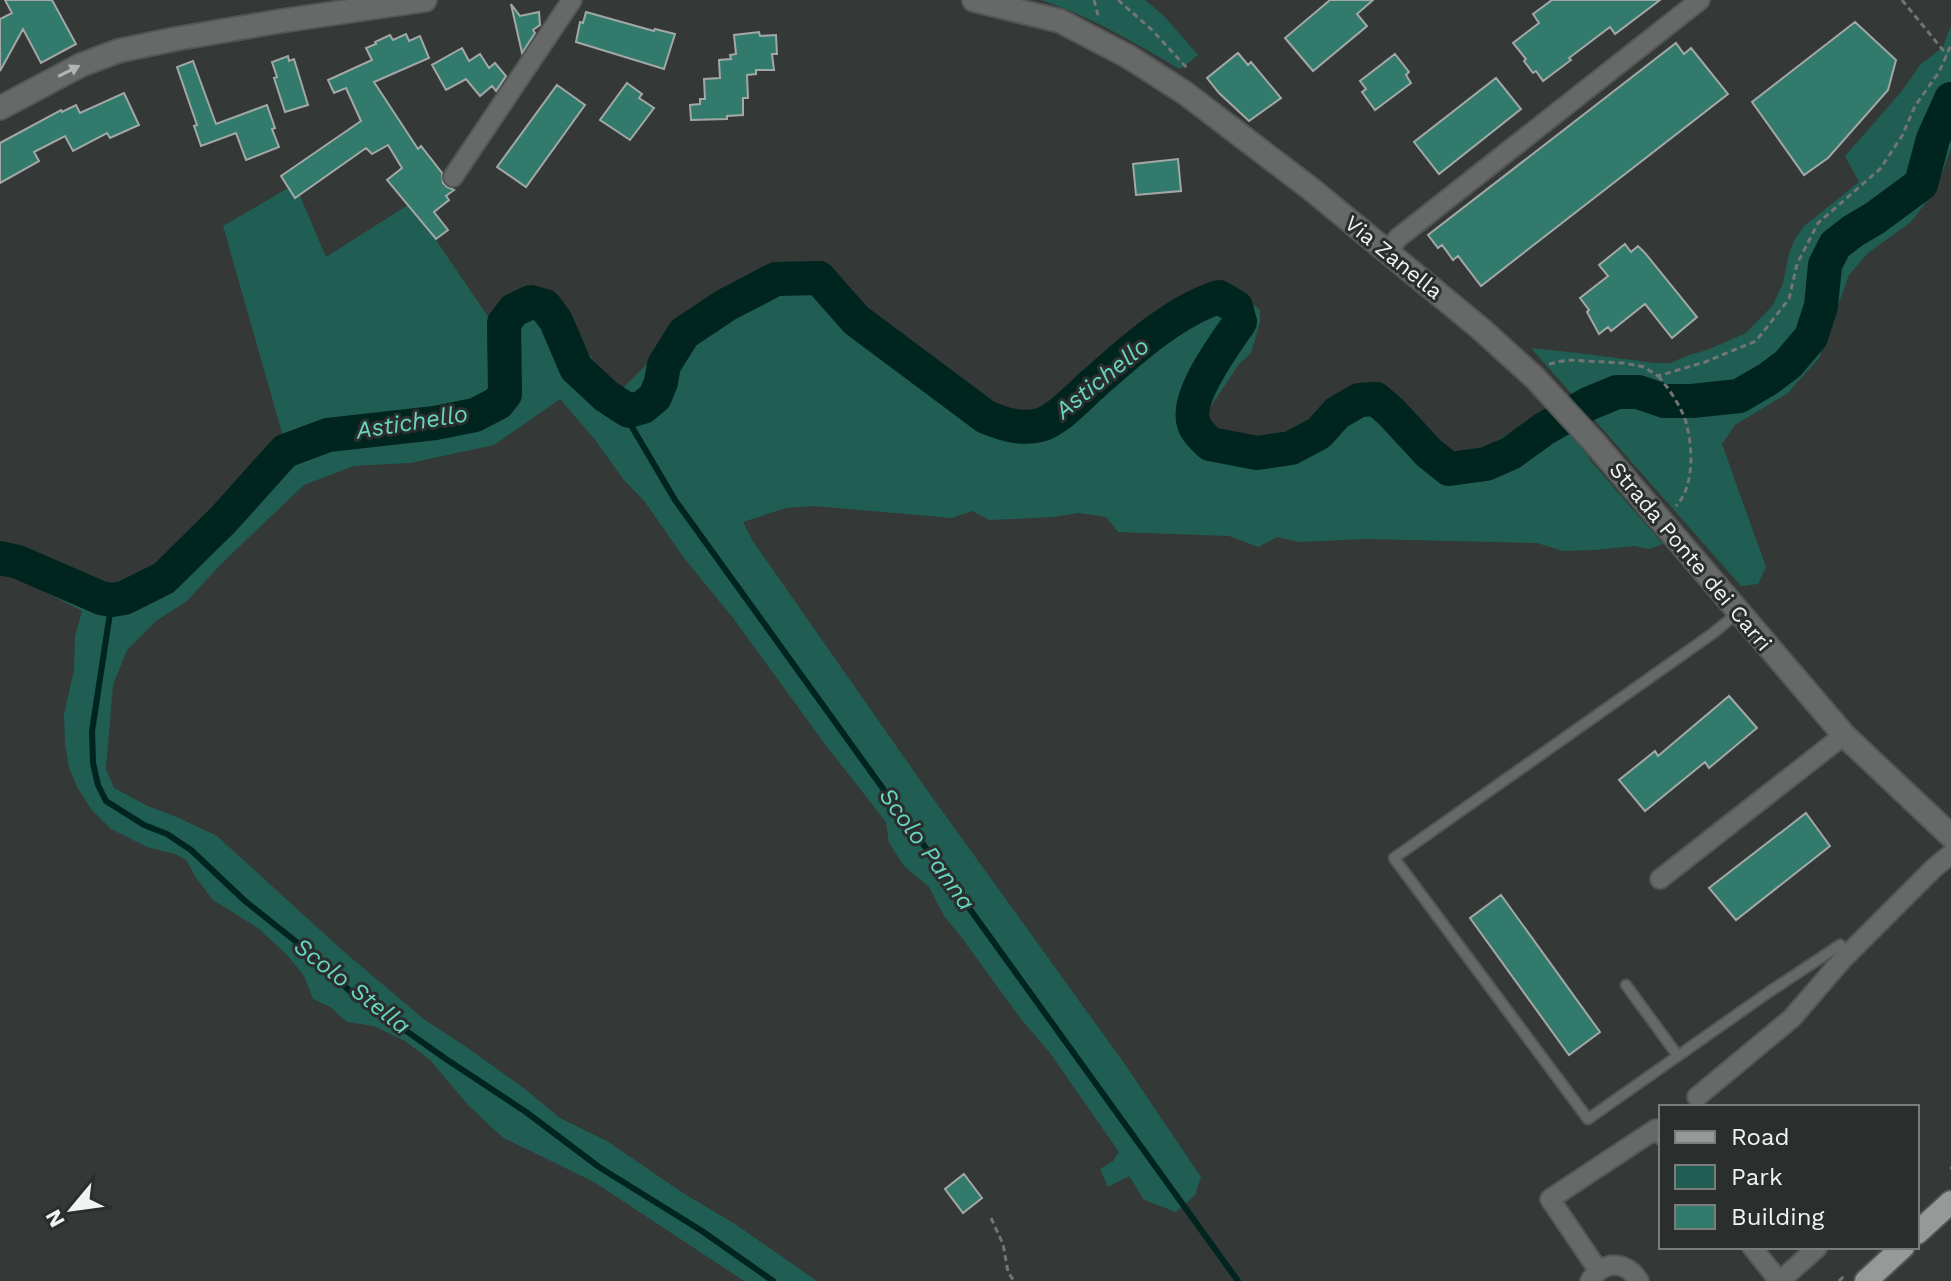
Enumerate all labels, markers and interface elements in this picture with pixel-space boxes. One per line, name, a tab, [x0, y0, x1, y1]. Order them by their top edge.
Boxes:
one-way arrow	[57, 65, 80, 78]
street label: Via Zanella	[1340, 211, 1447, 304]
water label: Astichello	[1049, 332, 1155, 425]
water label: Astichello	[353, 399, 470, 445]
street label: Strada Ponte dei Carri	[1604, 457, 1777, 656]
water label: Scolo Panna	[873, 782, 981, 916]
water label: Scolo Stella	[288, 932, 416, 1040]
legend	[1659, 1105, 1919, 1249]
text: Road	[1731, 1123, 1790, 1151]
text: Park	[1731, 1163, 1783, 1191]
north arrow	[32, 1169, 112, 1249]
text: Building	[1731, 1203, 1824, 1231]
text: N	[40, 1205, 70, 1232]

